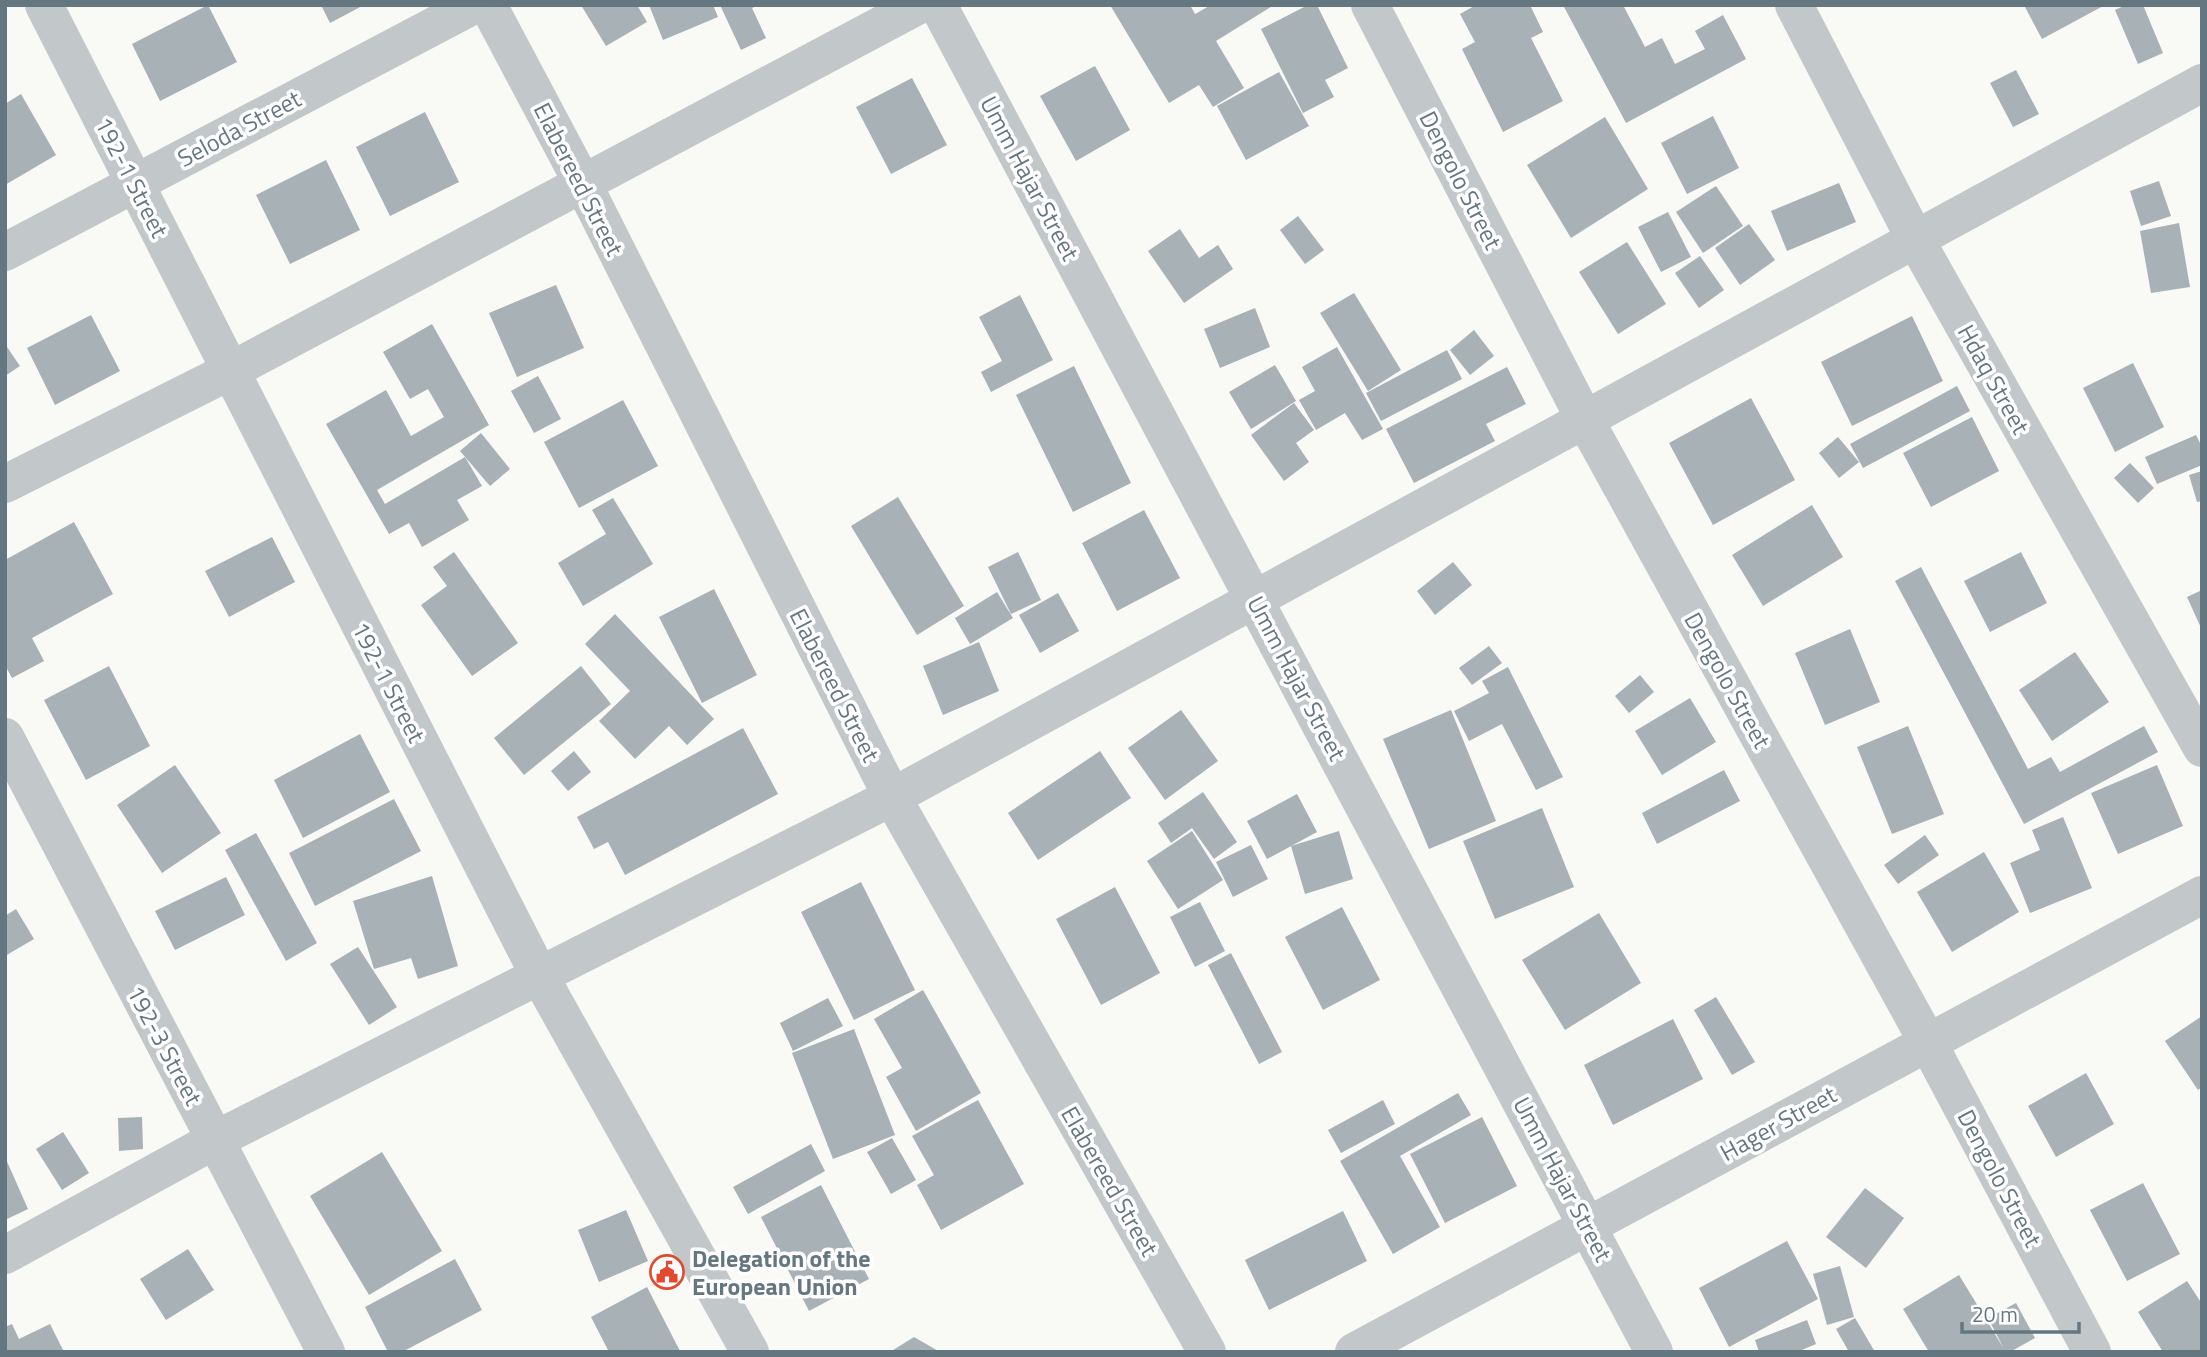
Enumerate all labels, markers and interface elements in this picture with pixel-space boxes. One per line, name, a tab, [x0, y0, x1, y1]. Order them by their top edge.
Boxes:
street label: Seloda Street	[171, 80, 308, 176]
street label: Umm Hajar Street	[971, 89, 1089, 267]
street label: Elabereed Street	[525, 96, 633, 262]
street label: Dengolo Street	[1411, 105, 1512, 256]
street label: 192-1 Street	[86, 110, 178, 244]
street label: Hdaq Street	[1949, 318, 2039, 441]
street label: Umm Hajar Street	[1238, 589, 1356, 767]
street label: Elabereed Street	[781, 602, 889, 768]
street label: Dengolo Street	[1676, 605, 1781, 755]
street label: 192-1 Street	[343, 615, 435, 749]
street label: 192-3 Street	[118, 979, 212, 1112]
street label: Hager Street	[1713, 1076, 1843, 1170]
street label: Umm Hajar Street	[1504, 1090, 1622, 1268]
street label: Elabereed Street	[1052, 1099, 1168, 1263]
street label: Dengolo Street	[1949, 1103, 2052, 1254]
place label: Delegation of the European Union	[692, 1240, 870, 1304]
public building icon: Delegation of the European Union	[648, 1253, 686, 1291]
scale bar	[1962, 1290, 2079, 1334]
text: 20 m	[1972, 1298, 2018, 1330]

